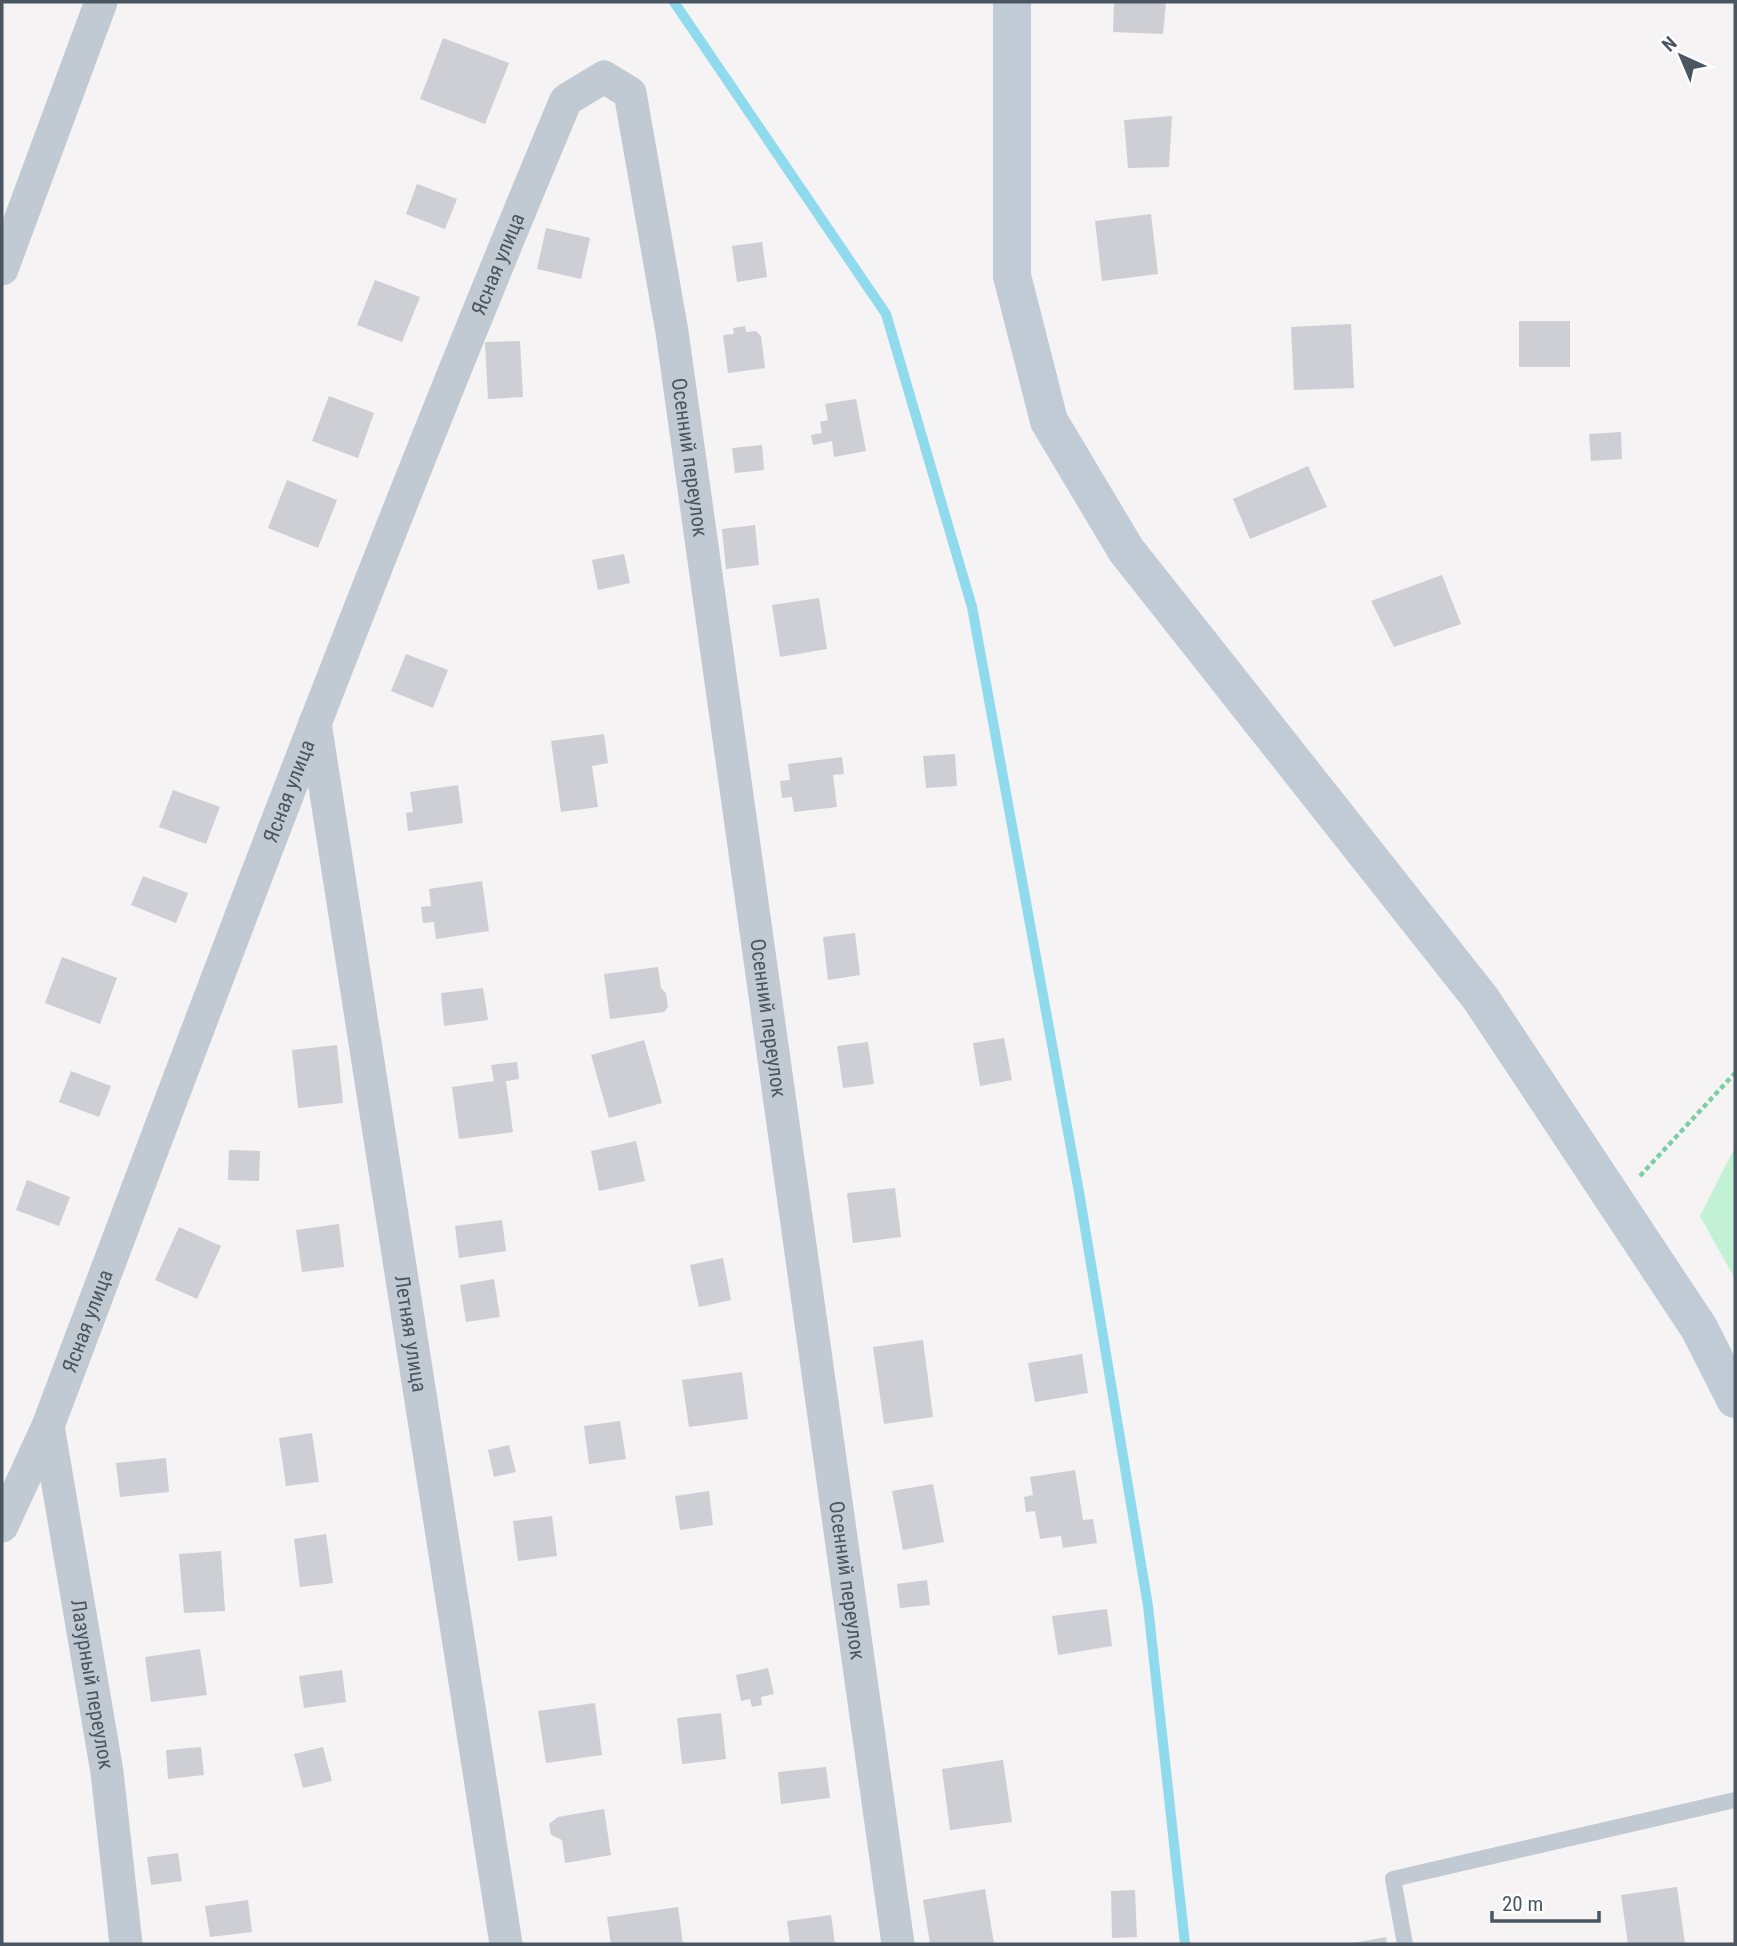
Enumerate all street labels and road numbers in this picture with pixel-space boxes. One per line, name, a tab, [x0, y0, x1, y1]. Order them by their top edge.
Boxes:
street label: Ясная улица	[466, 210, 530, 319]
street label: Осенний переулок	[667, 376, 713, 538]
street label: Ясная улица	[258, 737, 320, 846]
street label: Осенний переулок	[745, 937, 791, 1099]
street label: Ясная улица	[57, 1266, 118, 1376]
street label: Летняя улица	[390, 1273, 432, 1394]
street label: Осенний переулок	[824, 1499, 870, 1661]
street label: Лазурный переулок	[66, 1597, 118, 1771]

